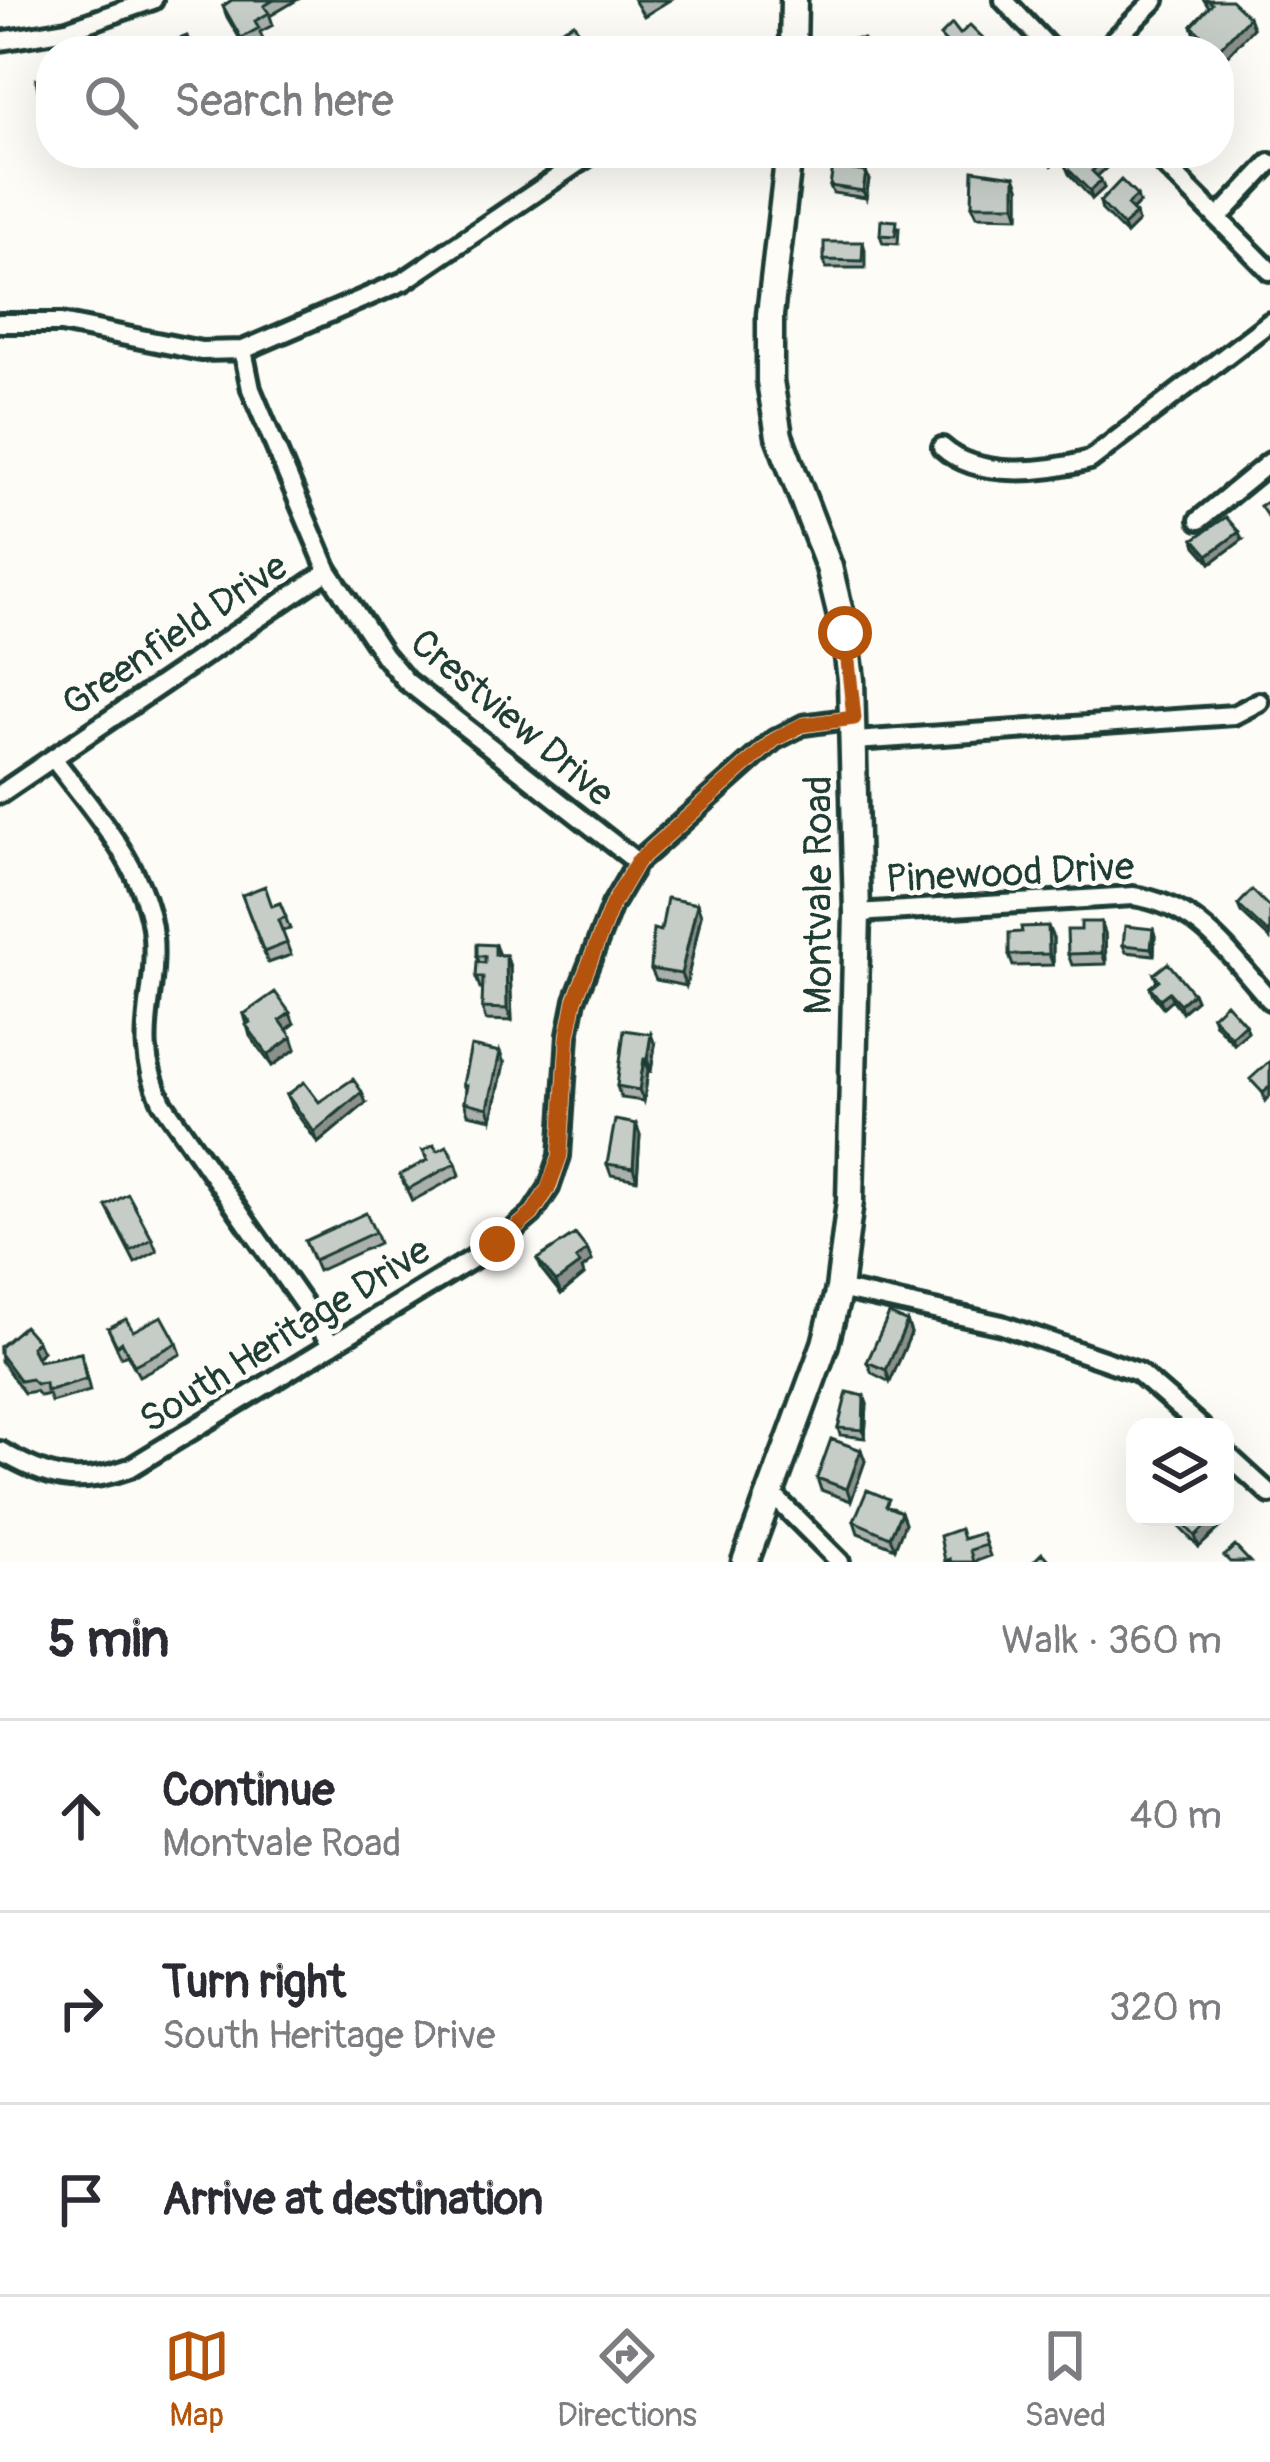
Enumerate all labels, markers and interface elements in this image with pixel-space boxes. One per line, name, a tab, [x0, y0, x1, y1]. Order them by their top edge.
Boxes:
search box	[36, 36, 1234, 168]
icon: search	[78, 69, 144, 135]
text: Search here	[174, 74, 394, 130]
street label: Greenfield Drive	[53, 542, 297, 728]
route start	[818, 606, 872, 660]
street label: Crestview Drive	[400, 618, 624, 818]
street label: Montvale Road	[794, 775, 843, 1015]
street label: Pinewood Drive	[885, 842, 1135, 904]
route end	[470, 1217, 524, 1271]
street label: South Heritage Drive	[131, 1226, 439, 1444]
map controls	[1126, 1418, 1234, 1526]
button: layers	[1126, 1418, 1234, 1526]
text: 5 min	[48, 1608, 169, 1672]
text: Walk · 360 m	[1001, 1616, 1222, 1665]
text: Continue	[162, 1763, 335, 1819]
icon: ahead	[48, 1783, 114, 1849]
text: 40 m	[1130, 1791, 1222, 1840]
text: Montvale Road	[162, 1819, 401, 1868]
text: Turn right	[162, 1955, 346, 2011]
icon: right	[48, 1975, 114, 2041]
text: 320 m	[1109, 1983, 1222, 2032]
text: South Heritage Drive	[162, 2011, 495, 2060]
icon: arrive	[48, 2167, 114, 2233]
text: Arrive at destination	[162, 2172, 543, 2228]
tab: Map	[164, 2323, 230, 2436]
tab: Directions	[557, 2323, 697, 2436]
tab: Saved	[1024, 2323, 1106, 2436]

